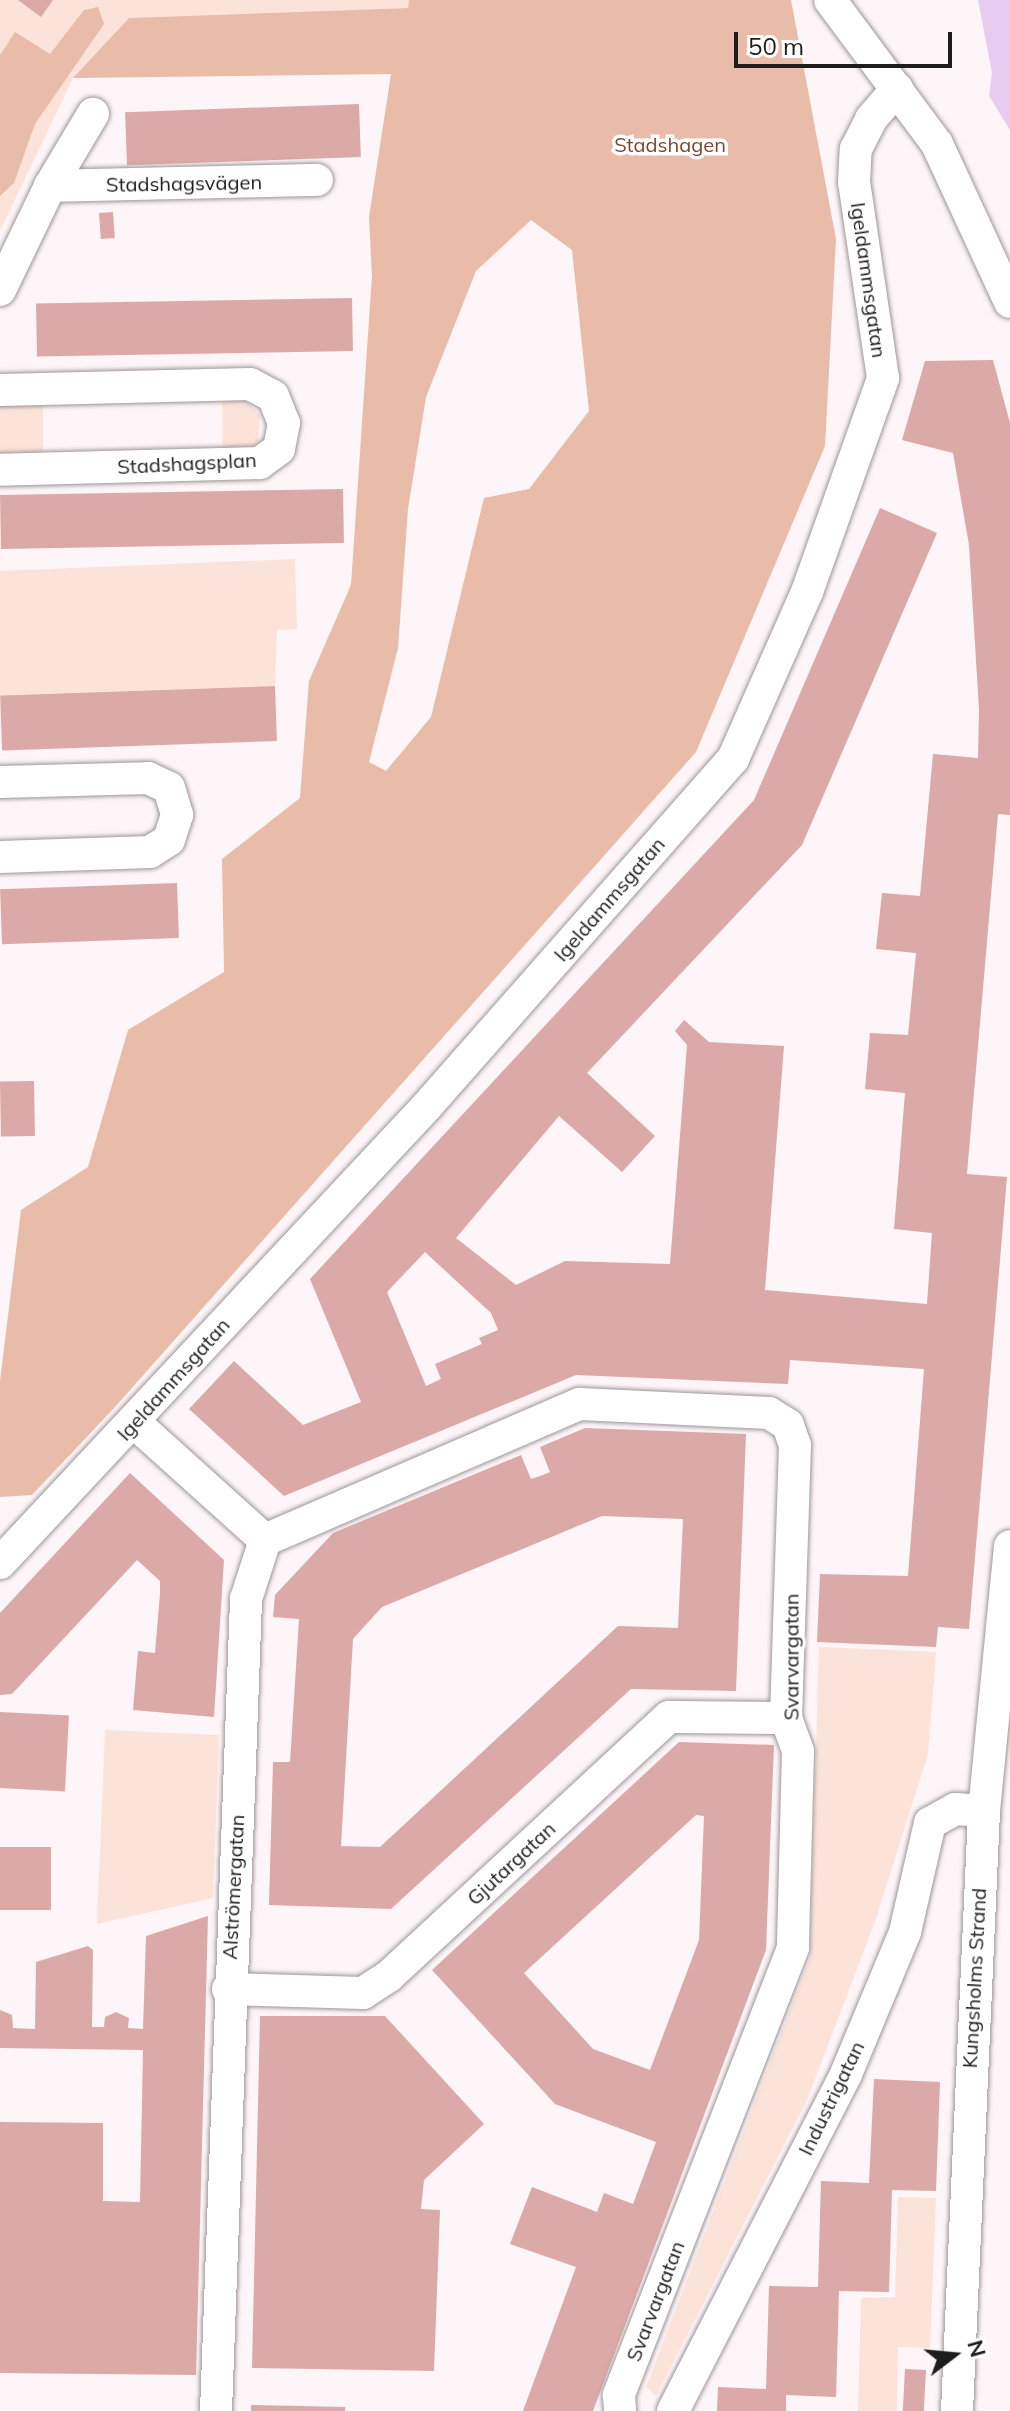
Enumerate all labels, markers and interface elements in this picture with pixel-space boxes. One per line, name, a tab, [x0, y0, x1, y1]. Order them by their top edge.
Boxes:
scale bar	[738, 16, 956, 66]
text: 50 m	[748, 31, 804, 61]
park label: Stadshagen	[614, 132, 726, 156]
street label: Stadshagsvägen	[106, 170, 262, 196]
street label: Igeldammsgatan	[846, 201, 892, 359]
street label: Stadshagsplan	[117, 447, 257, 479]
street label: Igeldammsgatan	[549, 832, 669, 966]
street label: Igeldammsgatan	[112, 1313, 234, 1445]
street label: Svarvargatan	[779, 1594, 803, 1720]
street label: Alströmergatan	[217, 1814, 249, 1960]
street label: Gjutargatan	[462, 1816, 560, 1910]
street label: Kungsholms Strand	[957, 1887, 991, 2069]
street label: Industrigatan	[793, 2037, 869, 2159]
street label: Svarvargatan	[621, 2237, 689, 2365]
north arrow	[914, 2315, 994, 2395]
text: N	[961, 2337, 993, 2360]

